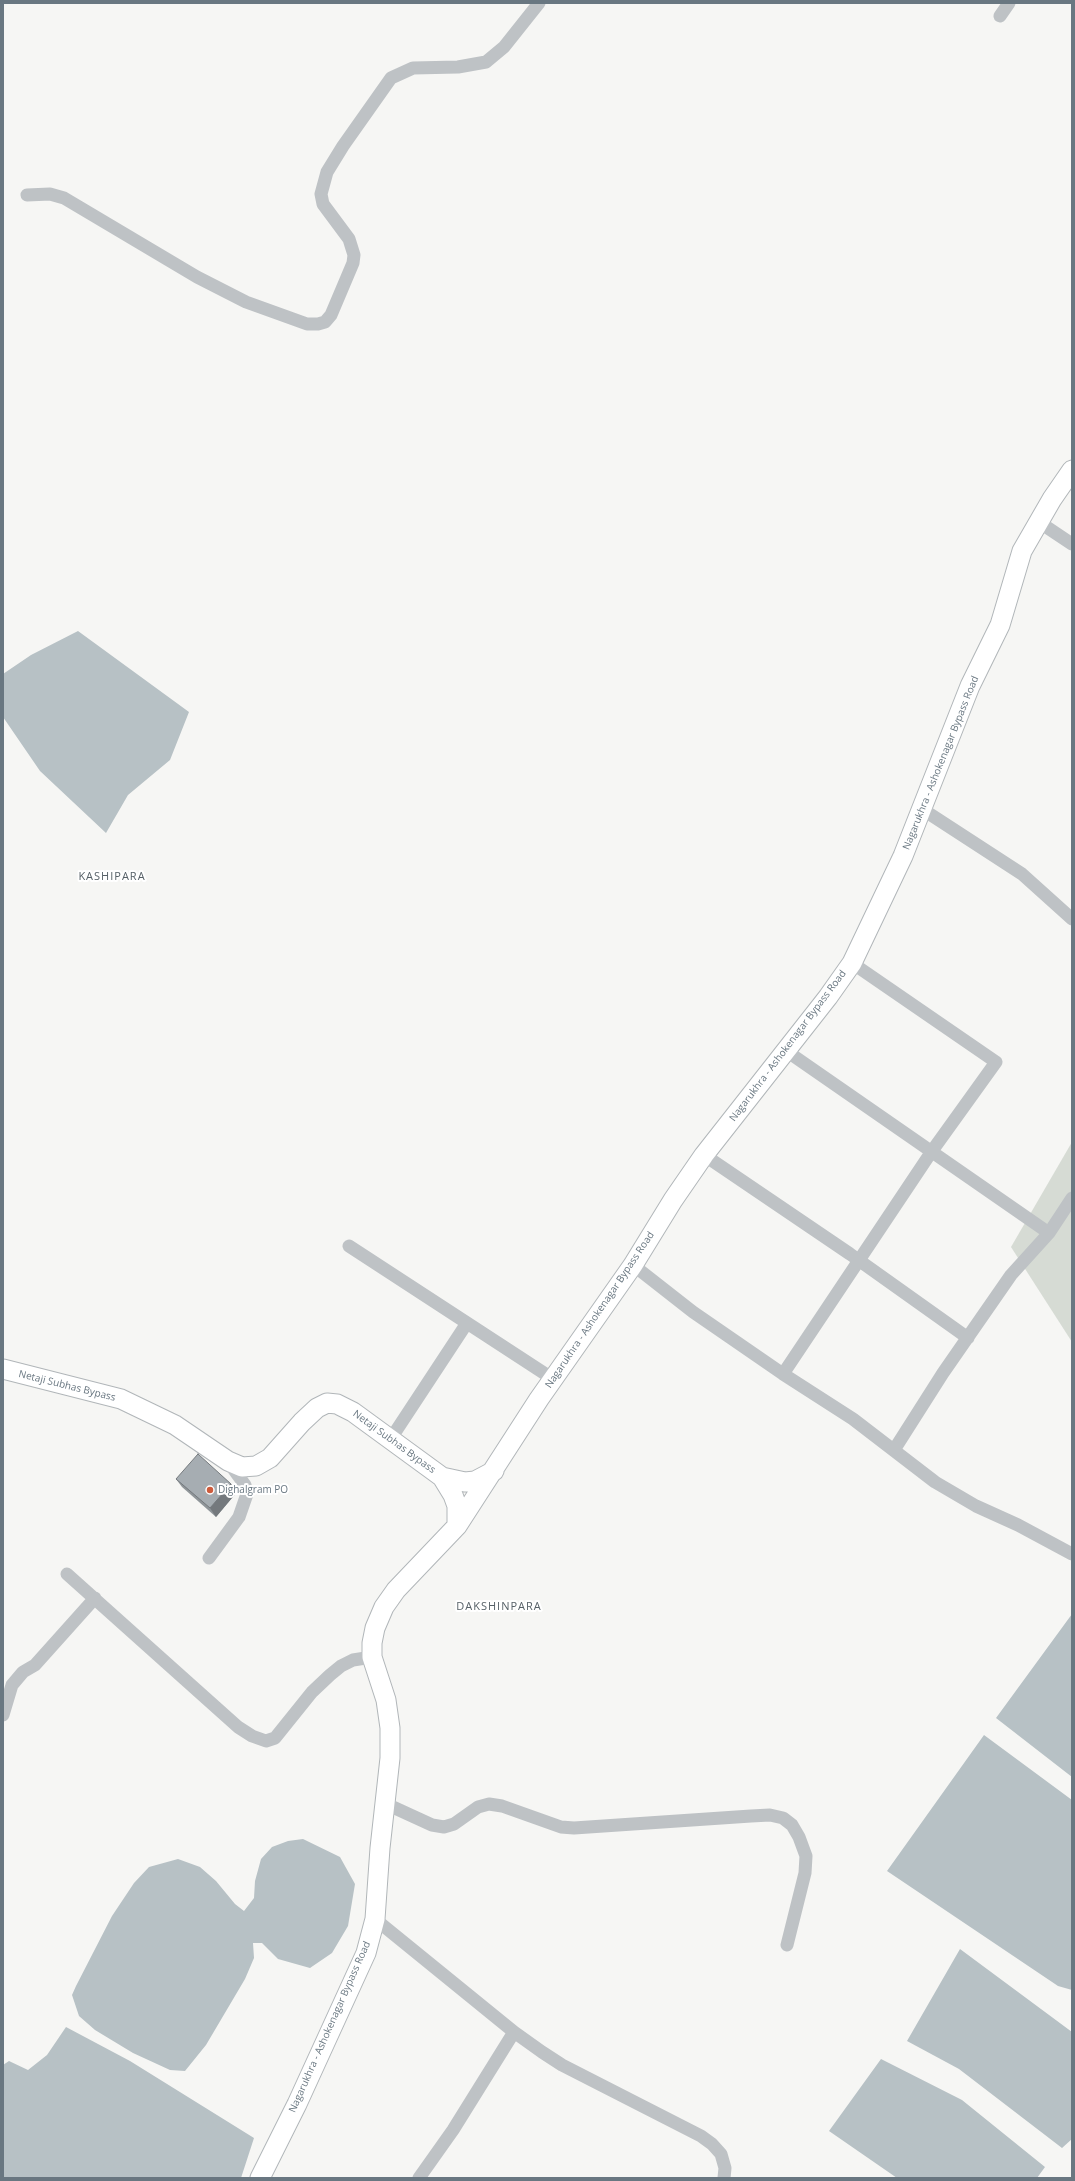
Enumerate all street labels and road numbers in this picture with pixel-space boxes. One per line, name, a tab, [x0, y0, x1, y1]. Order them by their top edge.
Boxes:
street label: Nagarukhra - Ashokenagar Bypass Road	[901, 674, 981, 852]
street label: Nagarukhra - Ashokenagar Bypass Road	[727, 968, 849, 1124]
street label: Nagarukhra - Ashokenagar Bypass Road	[543, 1229, 657, 1391]
street label: Netaji Subhas Bypass	[17, 1368, 117, 1404]
street label: Netaji Subhas Bypass	[350, 1408, 438, 1476]
street label: Nagarukhra - Ashokenagar Bypass Road	[287, 1939, 373, 2115]

